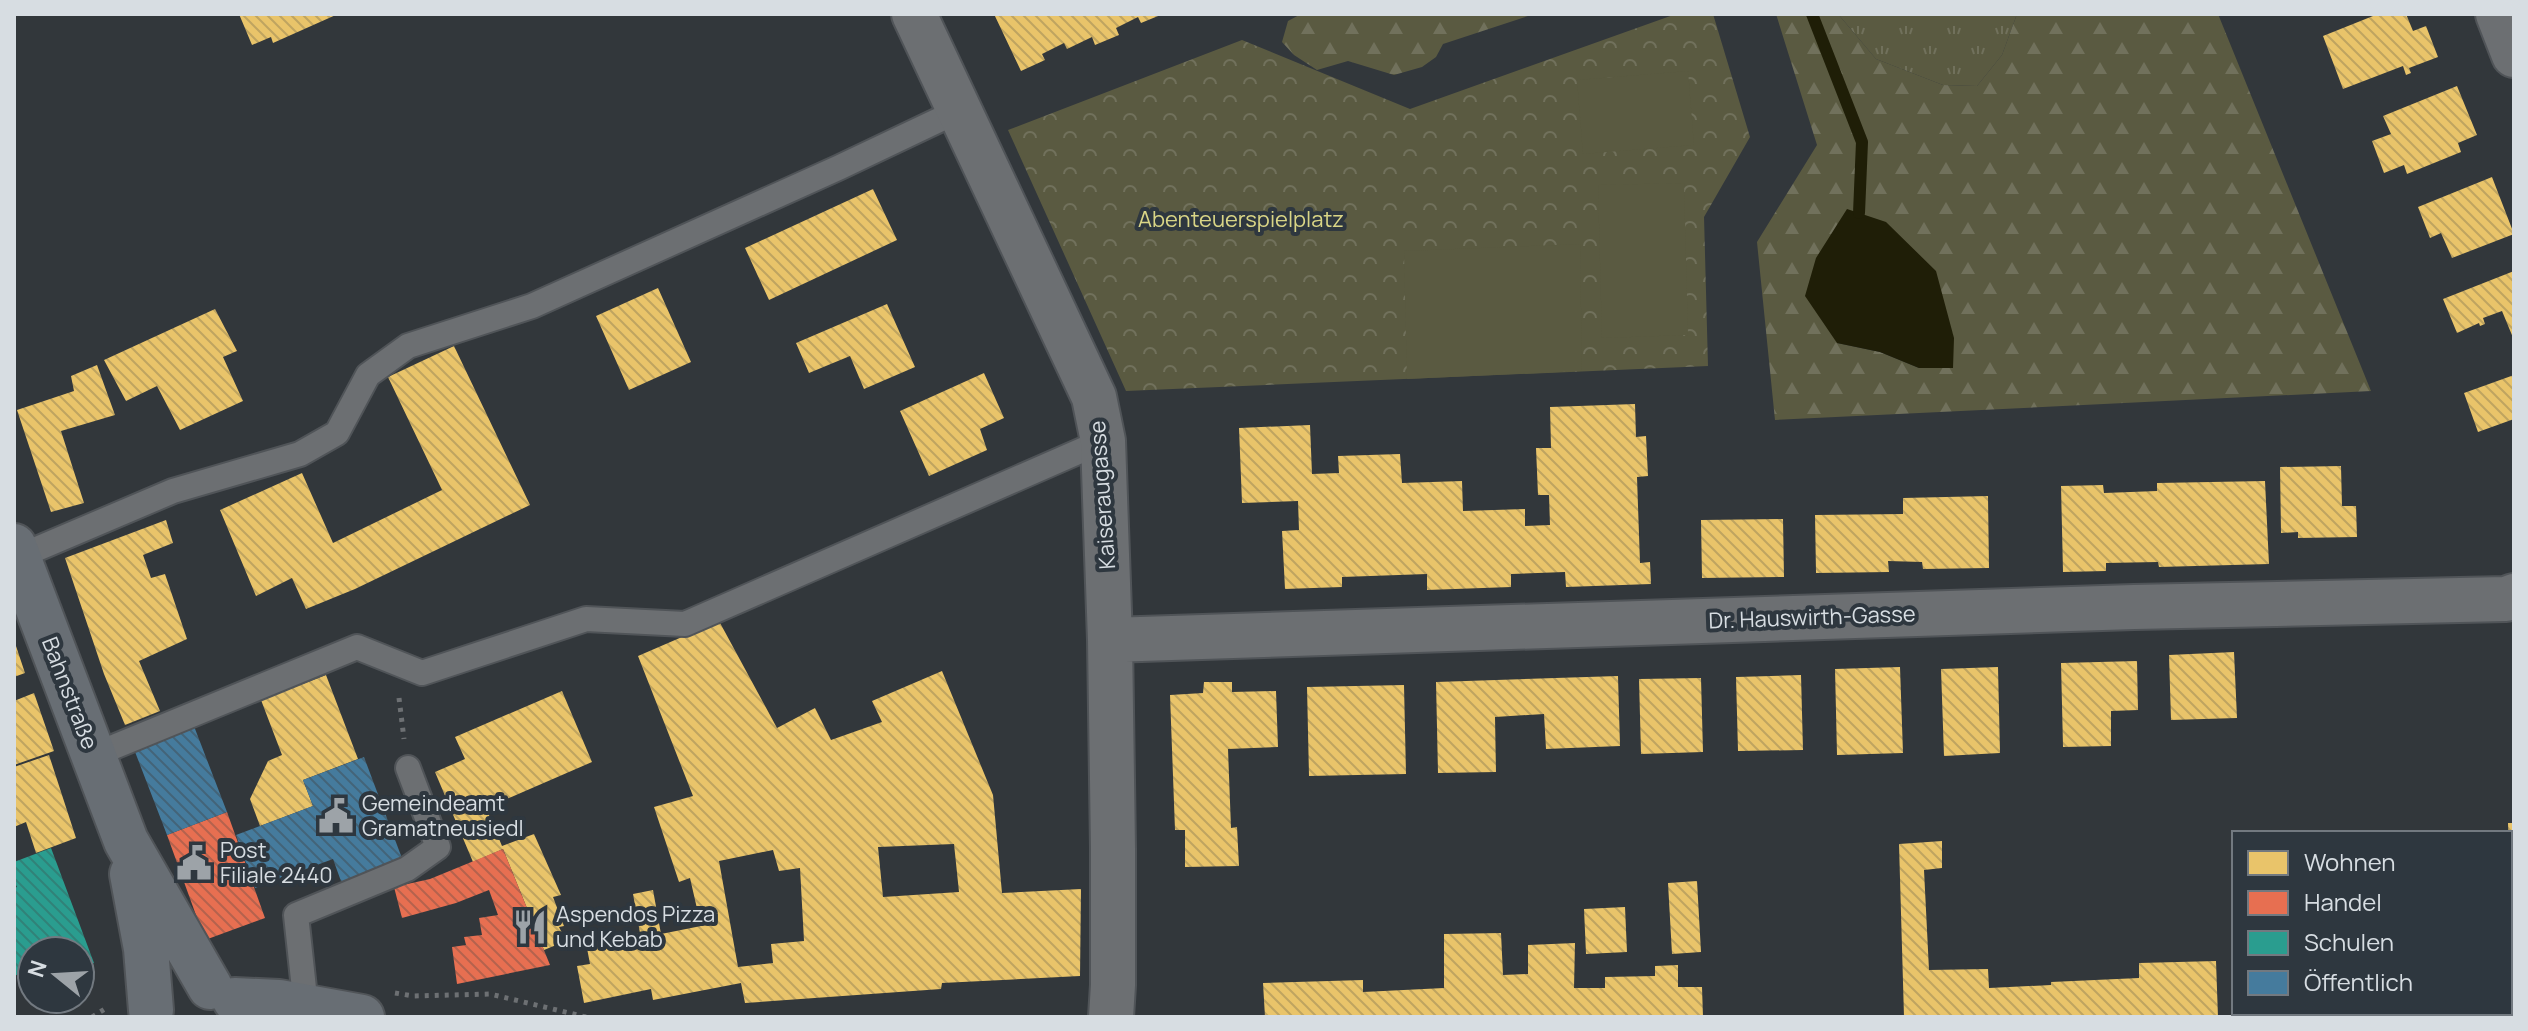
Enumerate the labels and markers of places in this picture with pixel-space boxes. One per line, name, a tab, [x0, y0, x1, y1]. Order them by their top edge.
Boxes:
place label: Gemeindeamt Gramatneusiedl	[362, 788, 524, 843]
public building icon: Gemeindeamt Gramatneusiedl	[317, 797, 355, 835]
place label: Post Filiale 2440	[220, 835, 333, 890]
public building icon: Post Filiale 2440	[175, 844, 213, 882]
place label: Aspendos Pizza und Kebab	[556, 899, 715, 954]
restaurant icon: Aspendos Pizza und Kebab	[511, 908, 549, 946]

